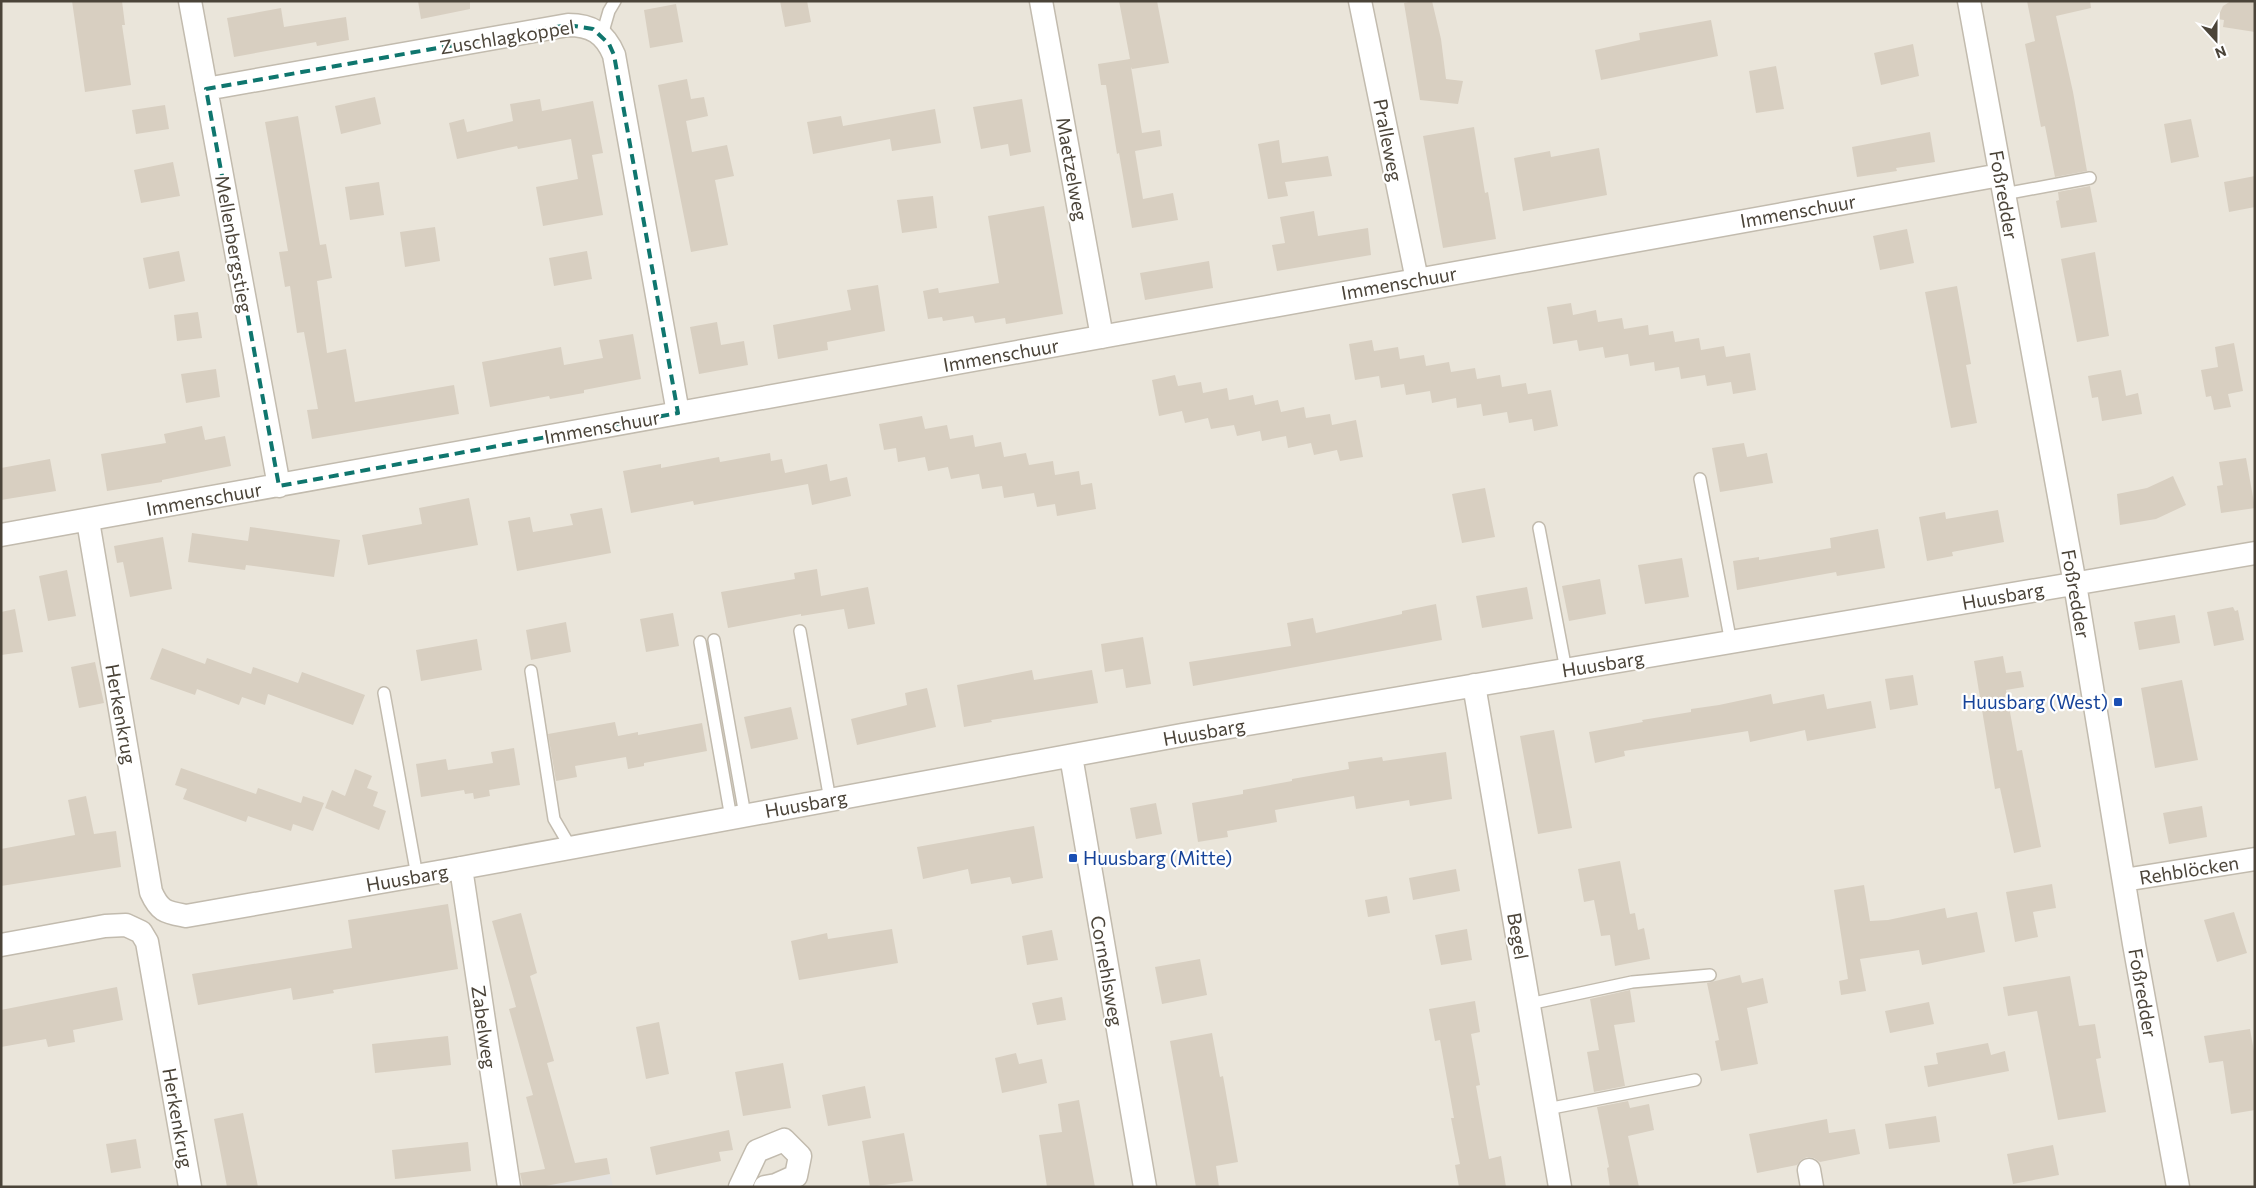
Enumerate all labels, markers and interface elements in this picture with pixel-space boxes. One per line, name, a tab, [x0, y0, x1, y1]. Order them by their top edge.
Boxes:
street label: Zuschlagkoppel	[438, 15, 576, 58]
north arrow	[2191, 15, 2241, 65]
text: N	[2213, 43, 2229, 62]
street label: Pralleweg	[1369, 97, 1408, 183]
street label: Maetzelweg	[1052, 115, 1093, 223]
street label: Foßredder	[1985, 149, 2024, 242]
street label: Mellenbergstieg	[211, 173, 258, 315]
street label: Immenschuur	[1738, 189, 1858, 232]
street label: Immenschuur	[1339, 261, 1459, 304]
street label: Immenschuur	[941, 333, 1061, 376]
street label: Immenschuur	[542, 405, 662, 448]
street label: Immenschuur	[144, 477, 264, 520]
street label: Foßredder	[2057, 548, 2096, 641]
street label: Huusbarg	[1960, 577, 2046, 614]
street label: Huusbarg	[1560, 646, 1646, 681]
street label: Herkenkrug	[101, 662, 142, 766]
place label: Huusbarg (West)	[1962, 690, 2108, 713]
marker: Huusbarg (West)	[2112, 696, 2124, 708]
street label: Huusbarg	[1161, 713, 1247, 750]
street label: Huusbarg	[763, 785, 849, 822]
place label: Huusbarg (Mitte)	[1083, 846, 1232, 869]
street label: Rehblöcken	[2137, 850, 2240, 889]
marker: Huusbarg (Mitte)	[1067, 852, 1079, 864]
street label: Huusbarg	[364, 859, 450, 896]
street label: Begel	[1503, 911, 1534, 961]
street label: Cornehlsweg	[1086, 914, 1129, 1028]
street label: Foßredder	[2124, 947, 2163, 1040]
street label: Zabelweg	[467, 984, 502, 1070]
street label: Herkenkrug	[158, 1066, 199, 1170]

